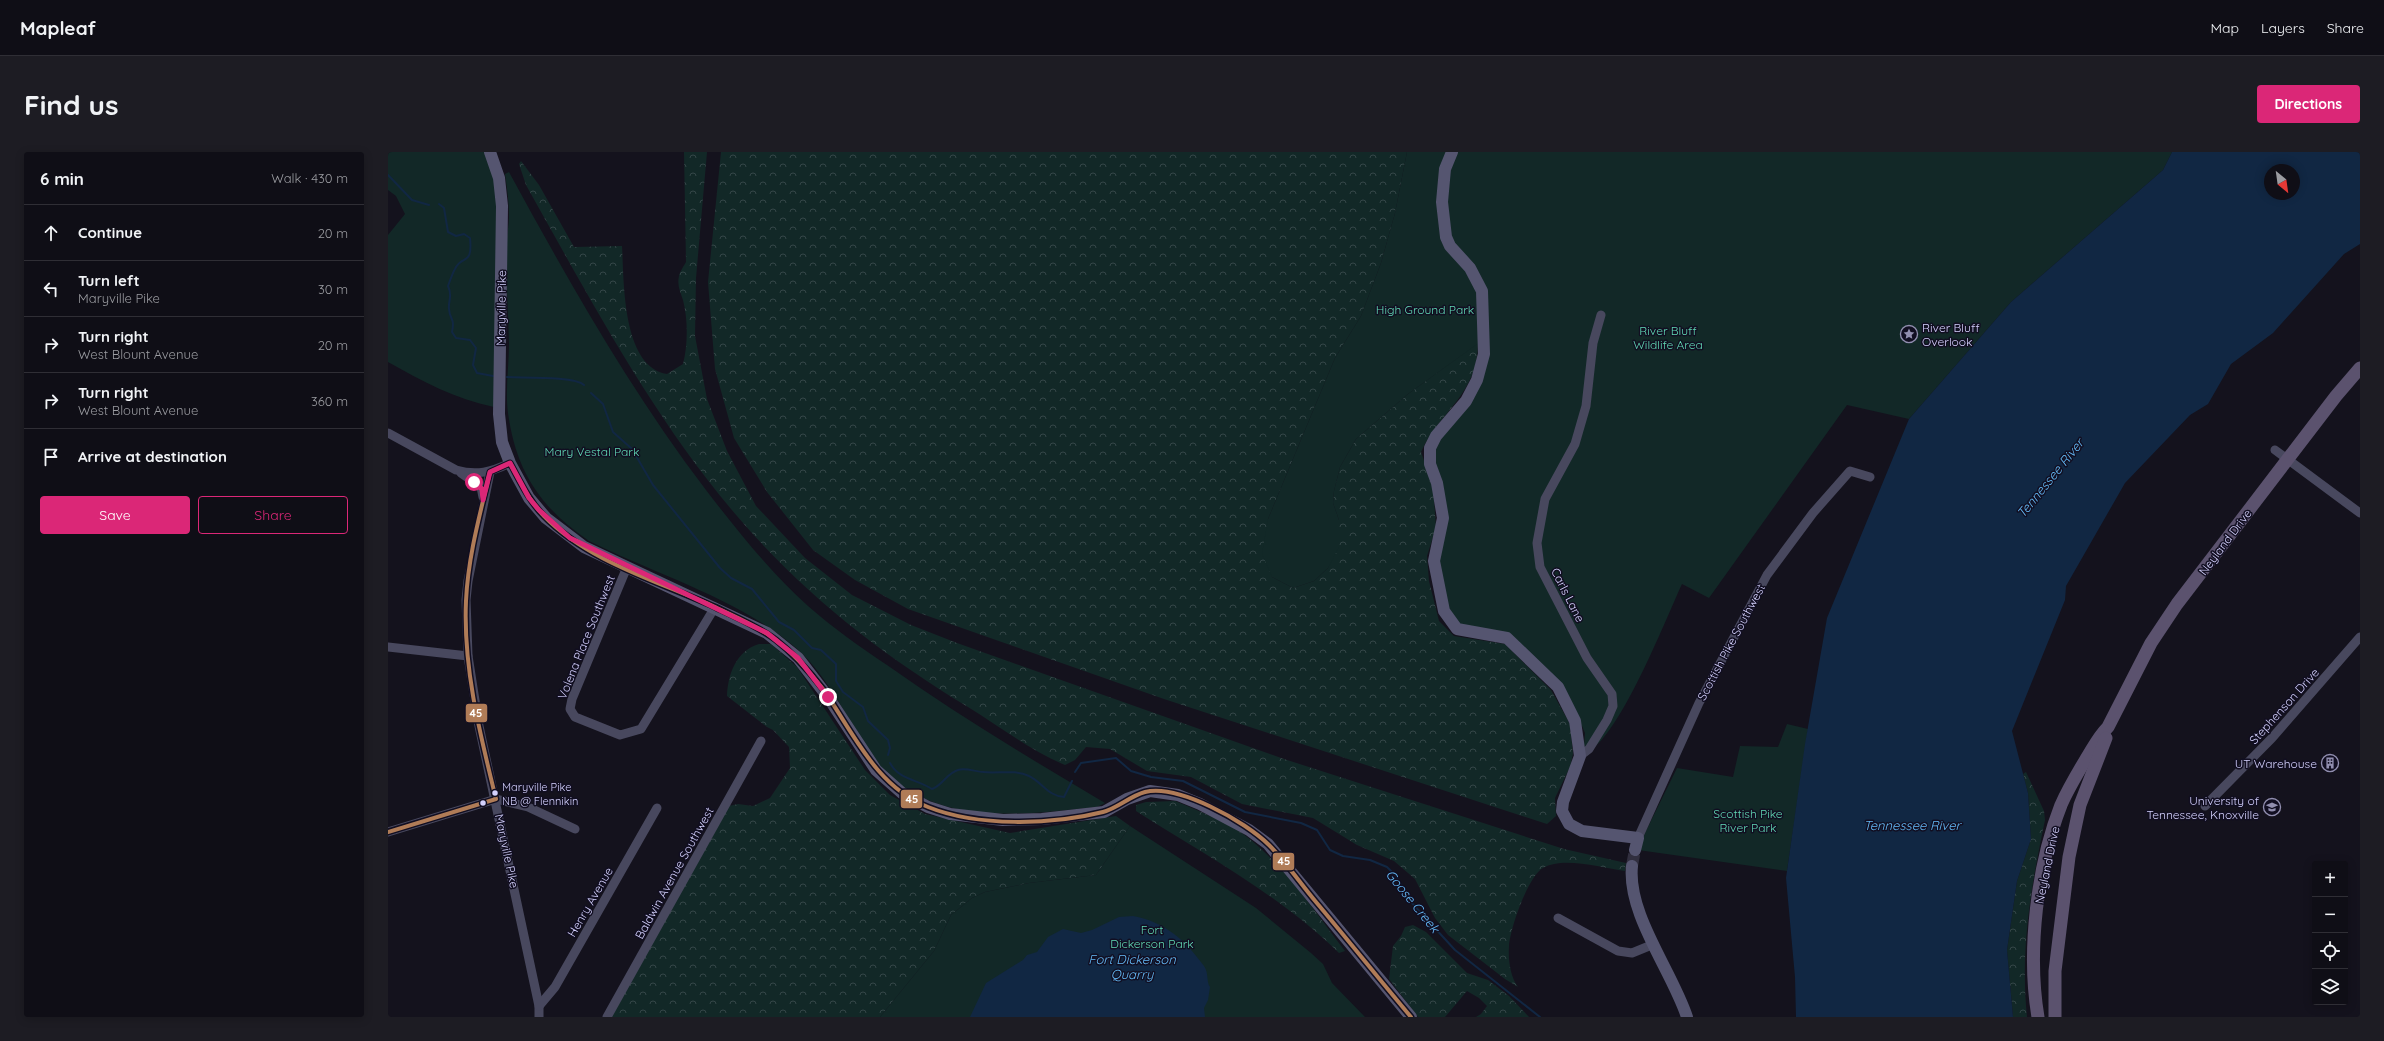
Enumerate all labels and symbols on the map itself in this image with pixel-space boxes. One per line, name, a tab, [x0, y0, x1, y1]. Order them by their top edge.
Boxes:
north arrow	[2264, 164, 2300, 200]
street label: Maryville Pike	[493, 270, 509, 346]
park label: High Ground Park	[1376, 302, 1474, 317]
place label: River Bluff Overlook	[1922, 320, 1980, 349]
park label: River Bluff Wildlife Area	[1633, 323, 1703, 352]
place icon: River Bluff Overlook	[1899, 324, 1919, 344]
water label: Tennessee River	[2013, 434, 2088, 521]
park label: Mary Vestal Park	[545, 444, 639, 459]
route start	[465, 473, 483, 491]
street label: Neyland Drive	[2195, 506, 2255, 578]
street label: Carls Lane	[1548, 565, 1588, 625]
street label: Volena Place Southwest	[554, 573, 618, 701]
street label: Scottish Pike Southwest	[1694, 581, 1768, 703]
street label: Stephenson Drive	[2246, 665, 2322, 747]
route end	[819, 688, 837, 706]
line badge: 45	[465, 703, 488, 723]
text: 45	[470, 706, 482, 720]
building icon: UT Warehouse	[2320, 753, 2340, 773]
place label: UT Warehouse	[2235, 756, 2317, 771]
place label: Maryville Pike NB @ Flennikin	[502, 780, 578, 808]
marker: Maryville Pike NB @ Flennikin	[490, 788, 500, 798]
line badge: 45	[900, 789, 923, 809]
text: 45	[906, 792, 918, 806]
place label: University of Tennessee, Knoxville	[2146, 793, 2260, 822]
school or university icon: University of Tennessee, Knoxville	[2262, 797, 2282, 817]
unlabelled marker	[478, 798, 488, 808]
street label: Baldwin Avenue Southwest	[631, 804, 717, 942]
park label: Scottish Pike River Park	[1713, 806, 1783, 835]
street label: Maryville Pike	[492, 812, 522, 890]
water label: Tennessee River	[1863, 817, 1963, 833]
street label: Neyland Drive	[2031, 825, 2063, 905]
line badge: 45	[1272, 852, 1295, 871]
text: 45	[1278, 854, 1290, 868]
street label: Henry Avenue	[564, 864, 616, 940]
water label: Goose Creek	[1383, 866, 1444, 937]
park label: Fort Dickerson Park	[1110, 922, 1194, 951]
water label: Fort Dickerson Quarry	[1088, 951, 1176, 982]

